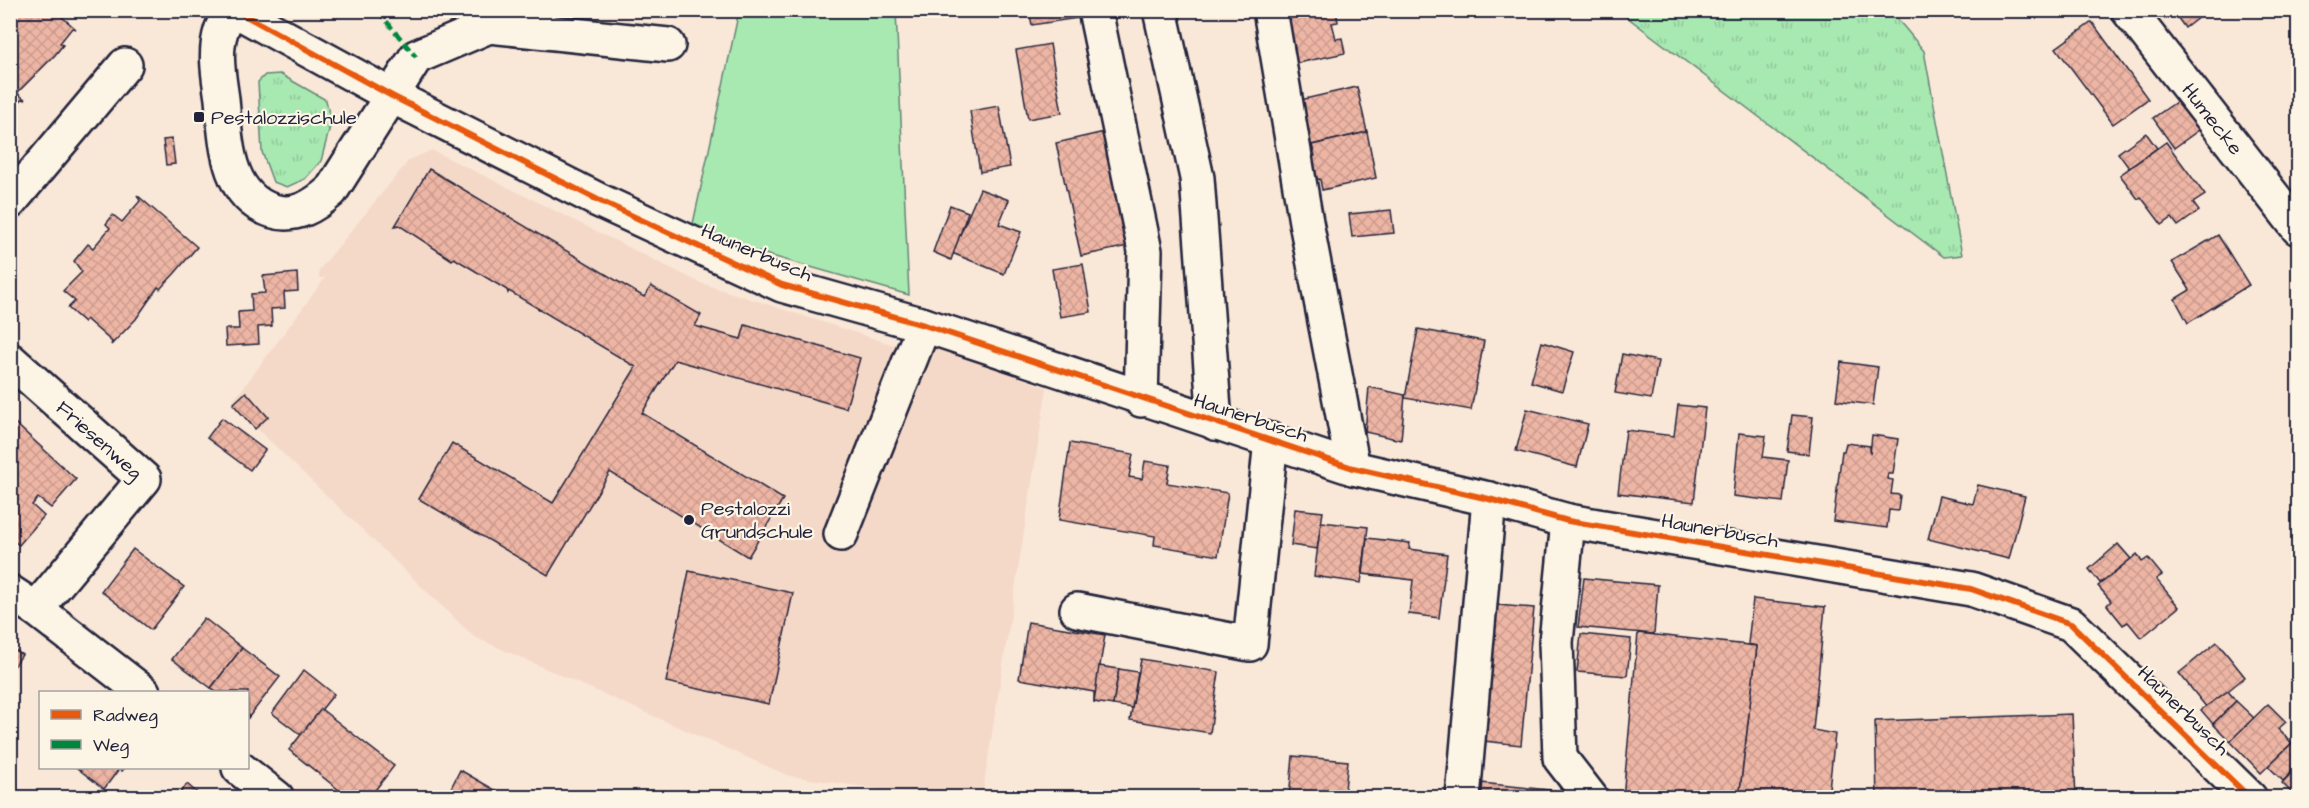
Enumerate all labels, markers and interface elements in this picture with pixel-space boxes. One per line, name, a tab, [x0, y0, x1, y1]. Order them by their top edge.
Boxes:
street label: Humecke	[2175, 78, 2249, 161]
place label: Pestalozzischule	[211, 104, 357, 132]
marker: Pestalozzischule	[192, 110, 206, 124]
street label: Haunerbusch	[697, 217, 817, 289]
street label: Haunerbusch	[1190, 386, 1311, 450]
street label: Friesenweg	[50, 394, 148, 487]
place label: Pestalozzi Grundschule	[701, 495, 813, 546]
street label: Haunerbusch	[1659, 507, 1781, 555]
marker: Pestalozzi Grundschule	[682, 513, 696, 527]
street label: Haunerbusch	[2131, 660, 2236, 762]
legend	[39, 691, 249, 769]
text: Radweg	[93, 703, 158, 729]
text: Weg	[93, 733, 129, 759]

